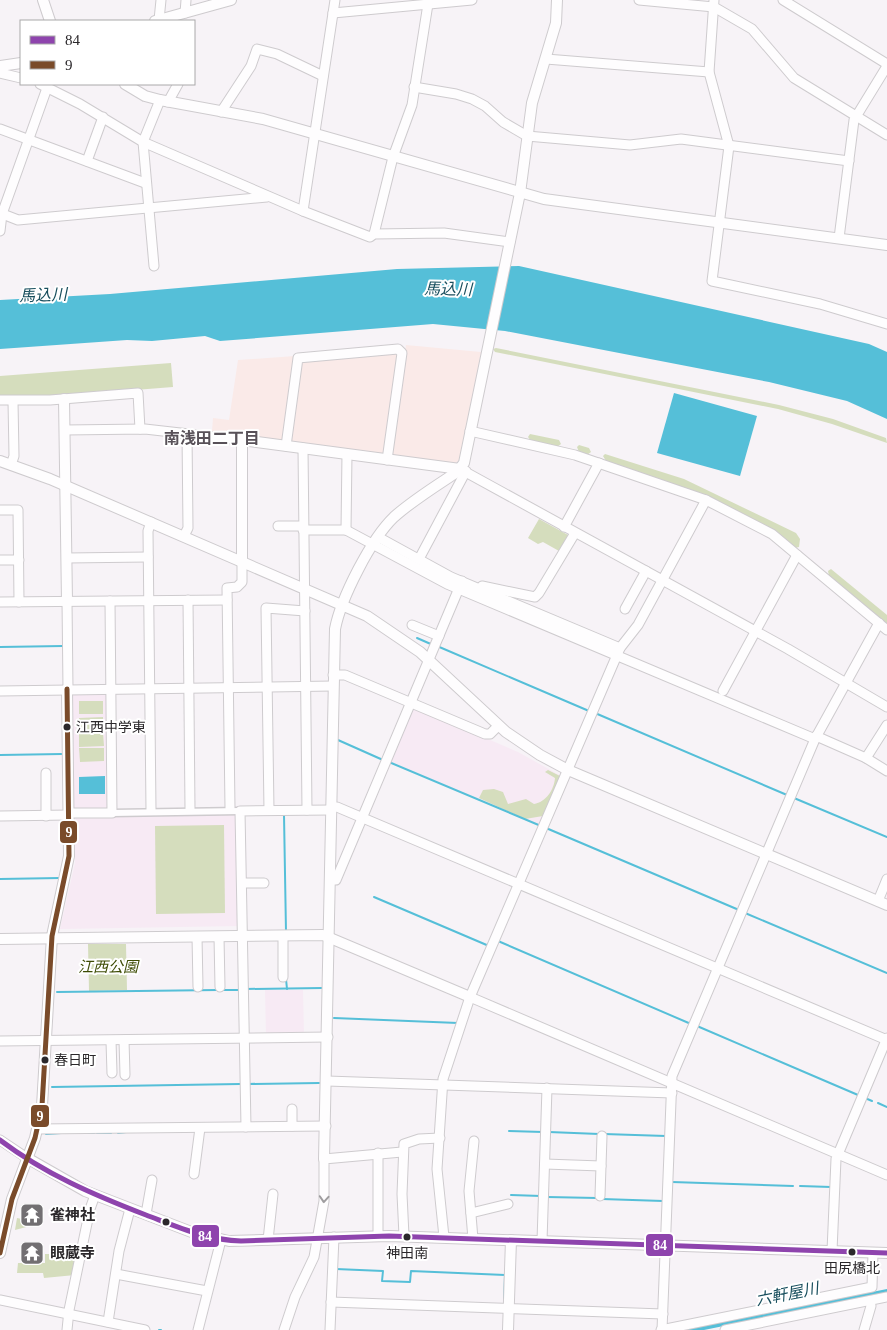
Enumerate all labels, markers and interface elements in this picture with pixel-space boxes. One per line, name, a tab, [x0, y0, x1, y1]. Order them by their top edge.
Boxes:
legend	[20, 20, 195, 85]
text: 84	[65, 32, 81, 48]
text: 9	[65, 57, 73, 73]
water label: 馬込川	[424, 280, 474, 298]
water label: 馬込川	[19, 286, 69, 304]
district label: 南浅田二丁目	[164, 429, 260, 447]
place label: 江西中学東	[76, 720, 146, 735]
marker: 江西中学東	[62, 722, 72, 732]
line badge: 9	[59, 820, 78, 844]
text: 9	[66, 825, 73, 840]
park label: 江西公園	[78, 959, 140, 975]
place label: 春日町	[54, 1053, 96, 1068]
marker: 春日町	[40, 1055, 50, 1065]
line badge: 9	[30, 1104, 50, 1128]
text: 9	[37, 1109, 44, 1124]
one-way arrow	[319, 1195, 330, 1203]
temple icon: 雀神社	[19, 1202, 45, 1228]
place label: 雀神社	[50, 1206, 95, 1223]
unlabelled marker	[161, 1217, 171, 1227]
line badge: 84	[191, 1224, 220, 1248]
text: 84	[198, 1229, 212, 1244]
marker: 神田南	[402, 1232, 412, 1242]
line badge: 84	[645, 1233, 674, 1257]
text: 84	[653, 1238, 667, 1253]
temple icon: 眼蔵寺	[19, 1240, 45, 1266]
place label: 眼蔵寺	[50, 1245, 95, 1261]
place label: 神田南	[386, 1246, 428, 1261]
marker: 田尻橋北	[847, 1247, 857, 1257]
place label: 田尻橋北	[824, 1260, 880, 1276]
water label: 六軒屋川	[754, 1279, 822, 1308]

